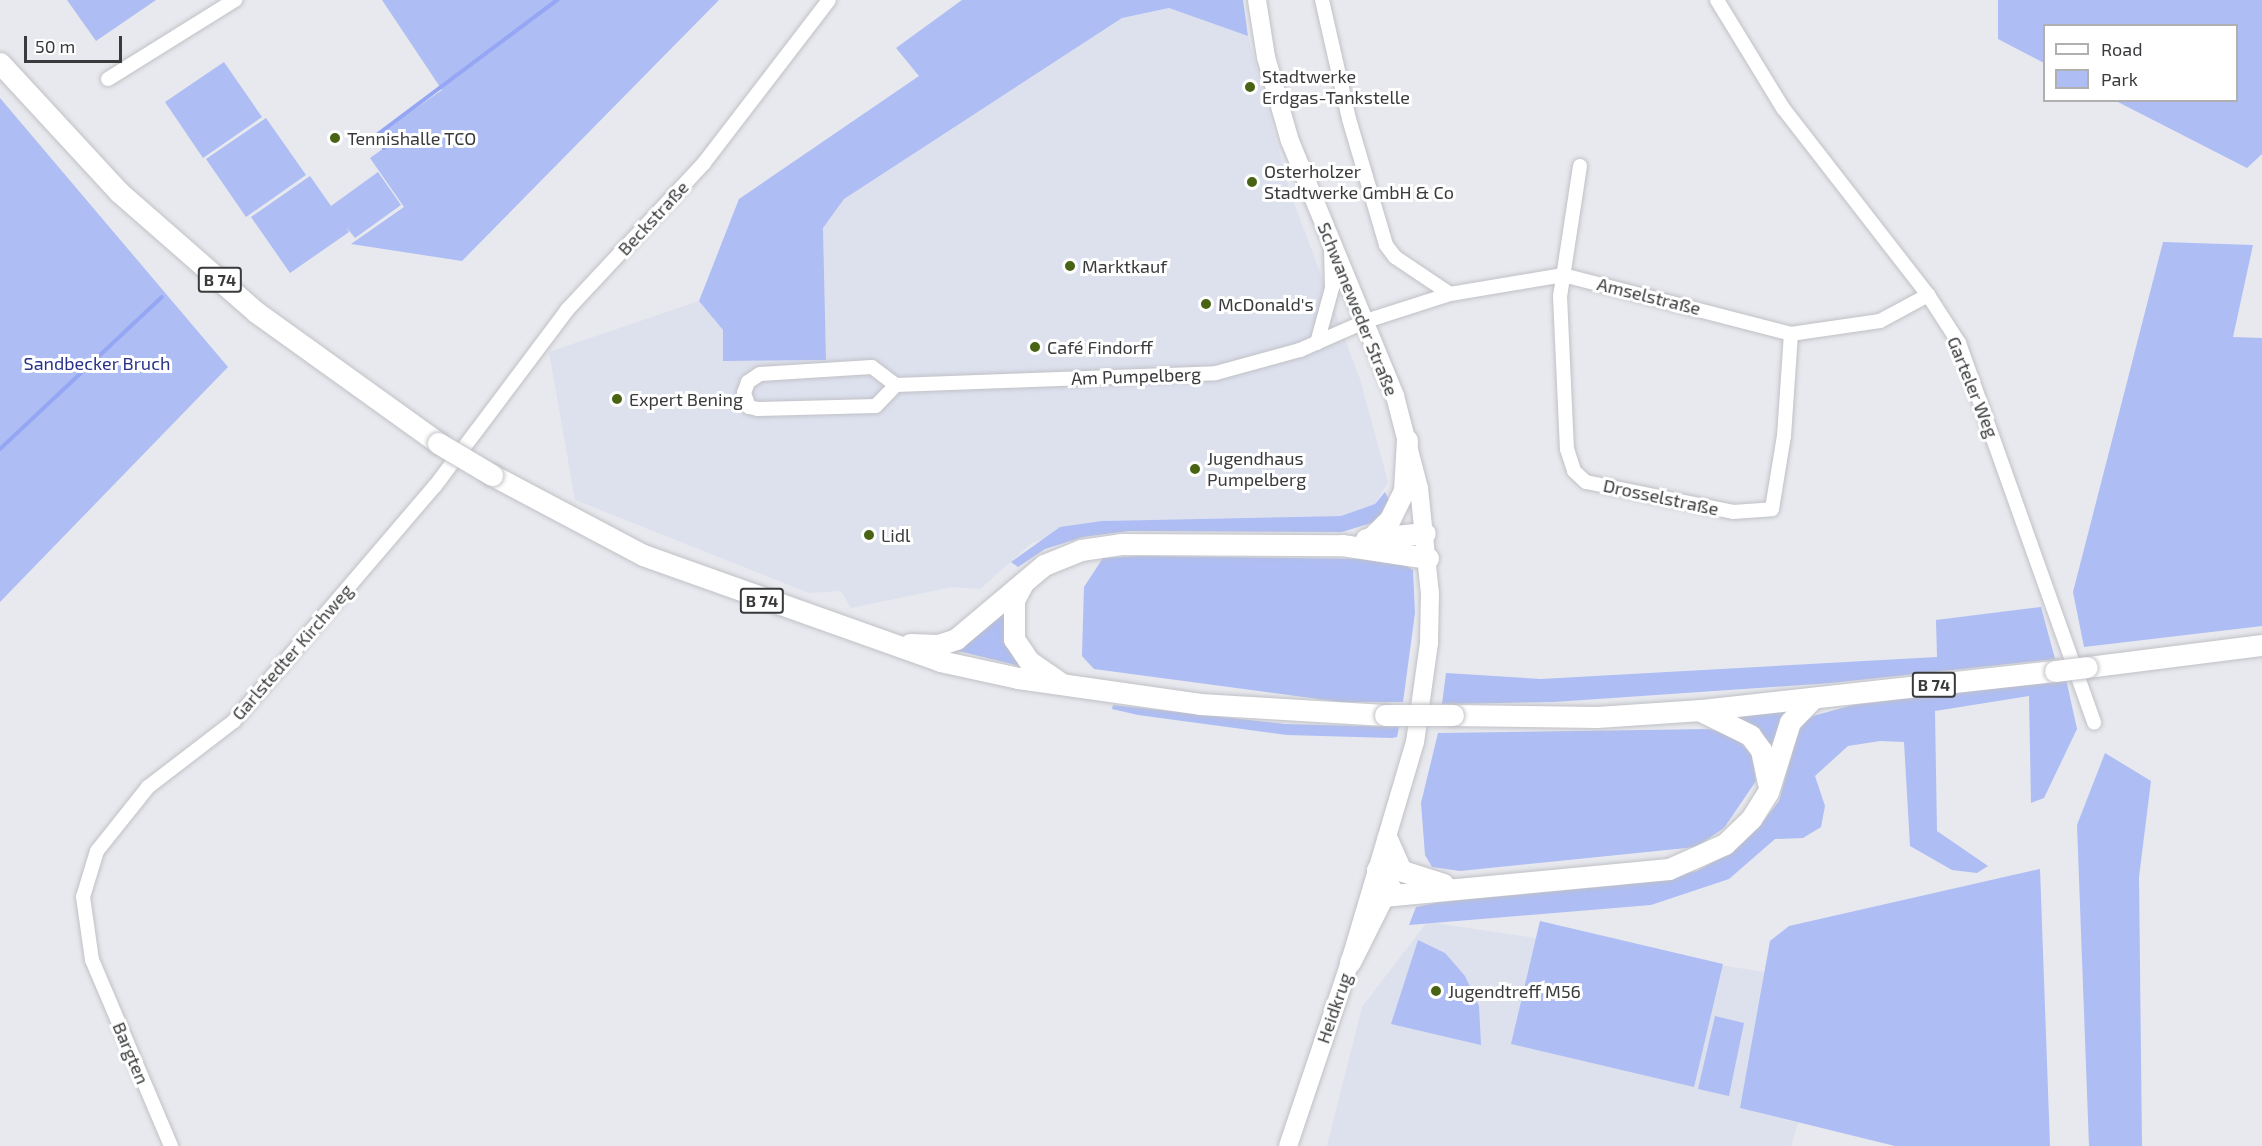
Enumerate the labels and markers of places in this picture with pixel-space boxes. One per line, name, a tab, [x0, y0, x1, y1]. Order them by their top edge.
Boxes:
place label: Stadtwerke Erdgas-Tankstelle	[1262, 66, 1410, 109]
marker: Stadtwerke Erdgas-Tankstelle	[1243, 80, 1257, 94]
place label: Tennishalle TCO	[347, 127, 477, 149]
marker: Tennishalle TCO	[328, 131, 342, 145]
place label: Osterholzer Stadtwerke GmbH & Co	[1264, 161, 1454, 204]
marker: Osterholzer Stadtwerke GmbH & Co	[1245, 175, 1259, 189]
place label: Marktkauf	[1082, 255, 1167, 277]
marker: Marktkauf	[1063, 259, 1077, 273]
place label: McDonald's	[1218, 293, 1314, 315]
marker: McDonald's	[1199, 297, 1213, 311]
place label: Café Findorff	[1047, 336, 1153, 358]
marker: Café Findorff	[1028, 340, 1042, 354]
place label: Expert Bening	[629, 388, 743, 410]
marker: Expert Bening	[610, 392, 624, 406]
place label: Jugendhaus Pumpelberg	[1207, 448, 1306, 490]
marker: Jugendhaus Pumpelberg	[1188, 462, 1202, 476]
place label: Lidl	[881, 524, 910, 546]
marker: Lidl	[862, 528, 876, 542]
place label: Jugendtreff M56	[1448, 980, 1581, 1002]
marker: Jugendtreff M56	[1429, 984, 1443, 998]

